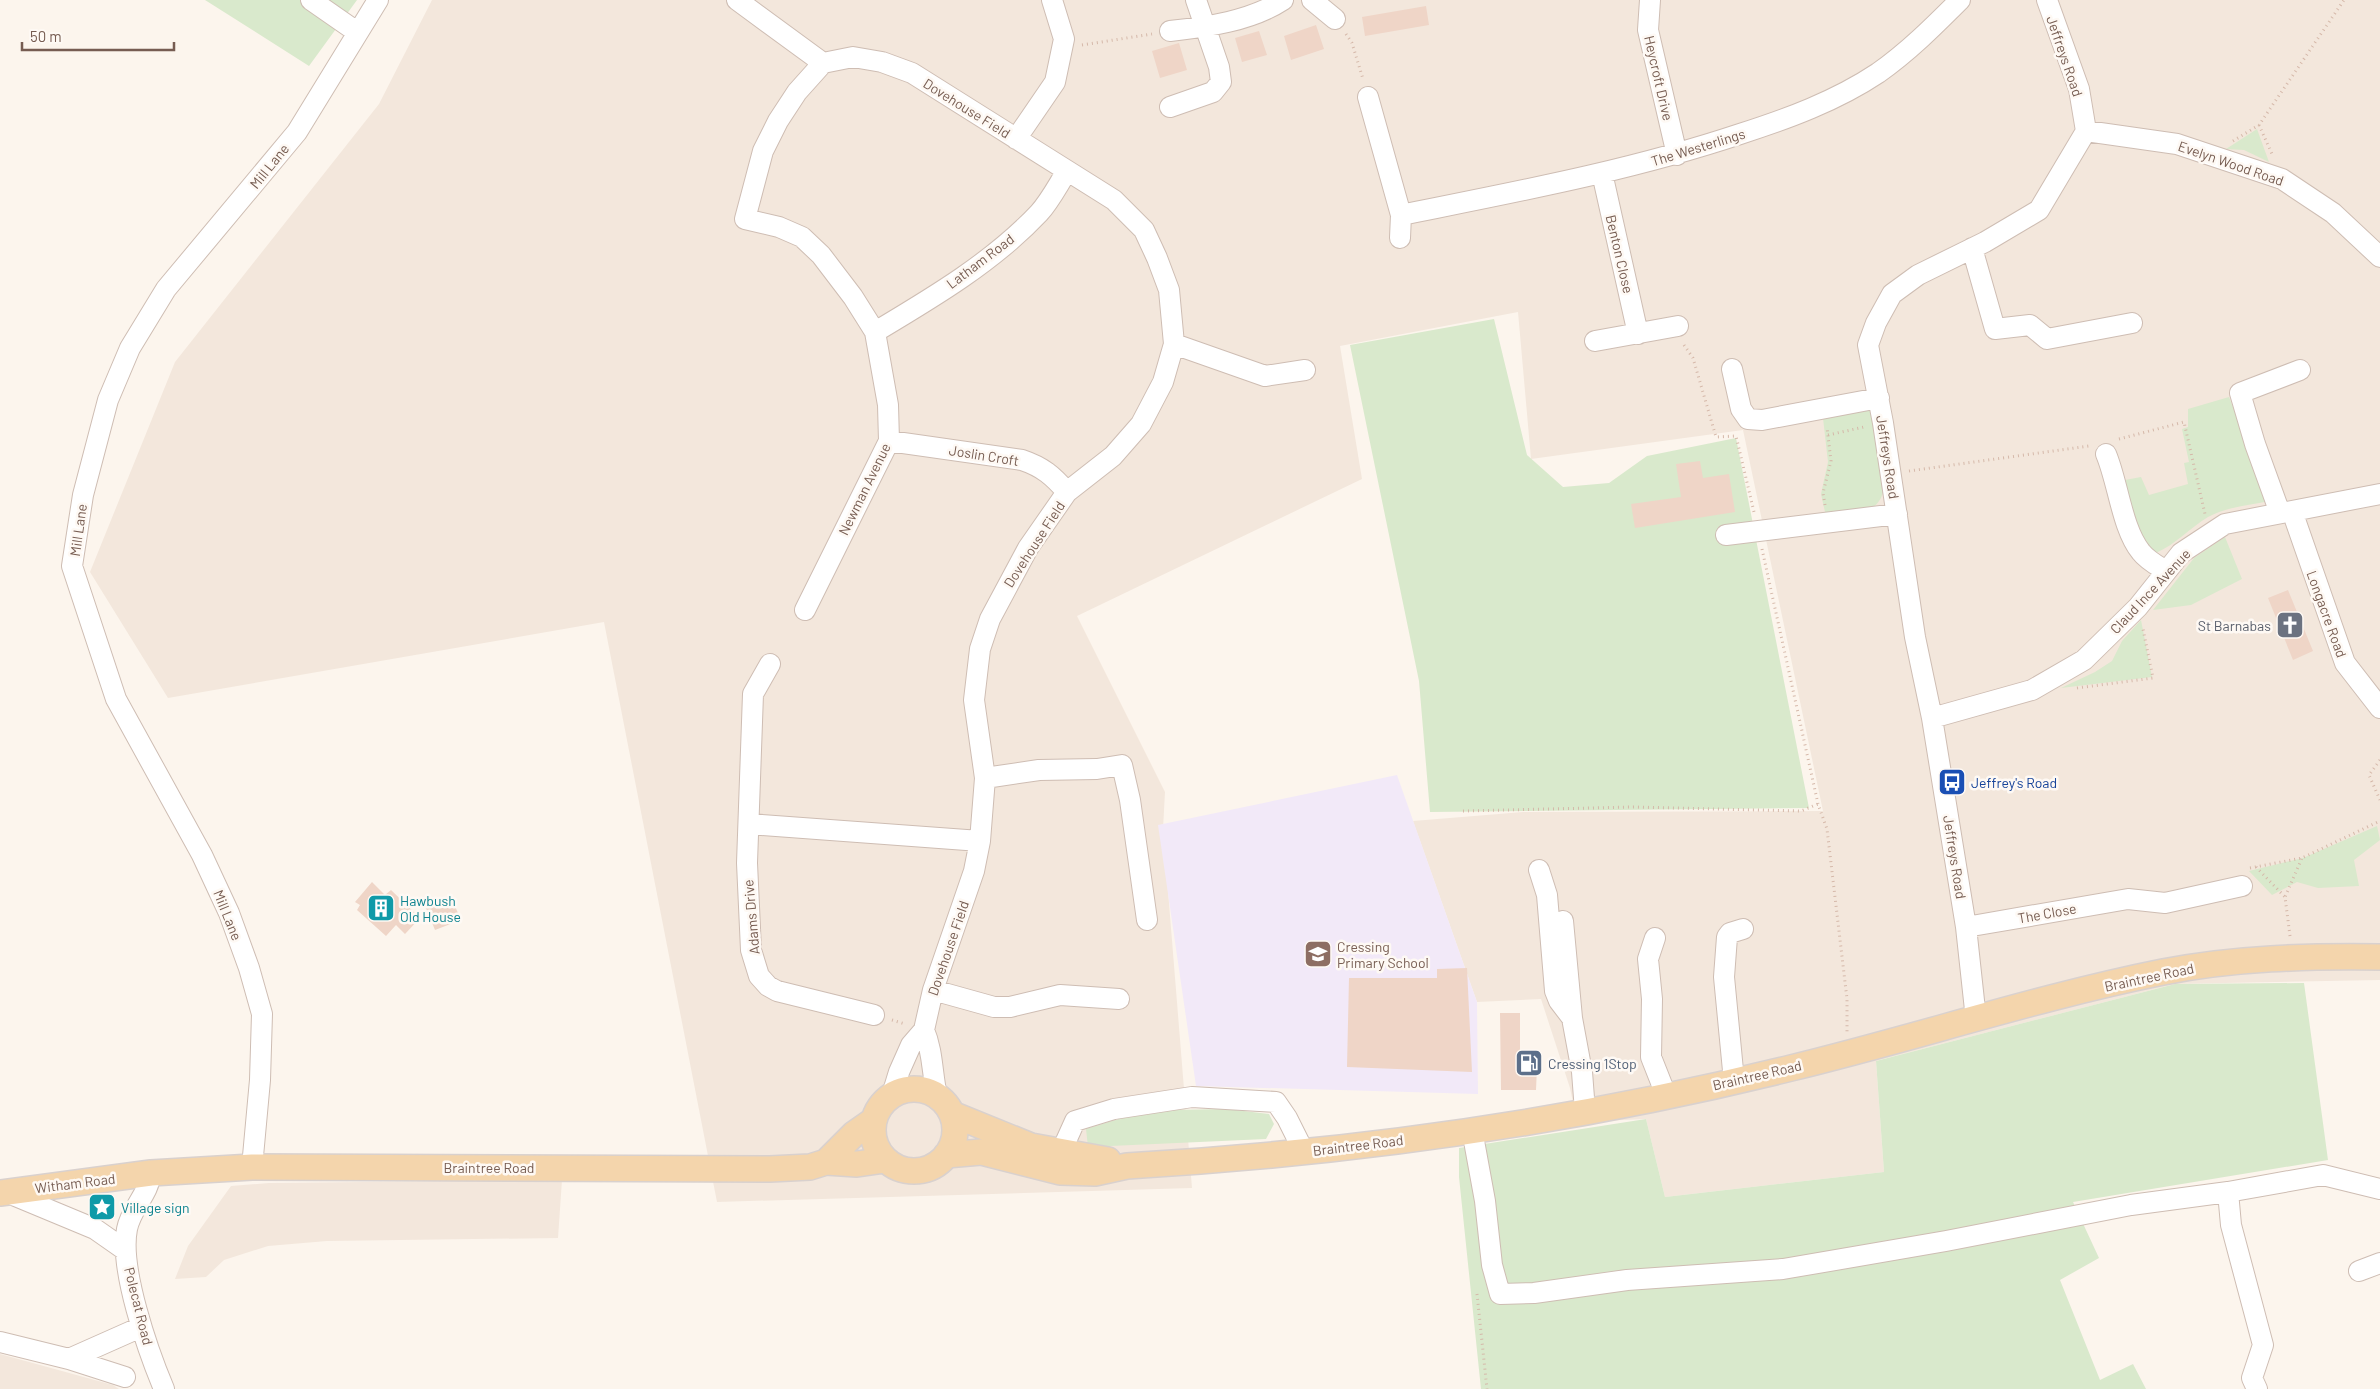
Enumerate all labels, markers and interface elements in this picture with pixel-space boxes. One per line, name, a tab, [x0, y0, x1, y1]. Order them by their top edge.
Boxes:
street label: Jeffreys Road	[2043, 13, 2087, 99]
scale bar	[22, 20, 175, 52]
text: 50 m	[30, 27, 62, 45]
street label: Heycroft Drive	[1641, 34, 1677, 122]
street label: Dovehouse Field	[920, 74, 1014, 142]
street label: The Westerlings	[1649, 125, 1747, 169]
street label: Evelyn Wood Road	[2176, 137, 2286, 189]
street label: Mill Lane	[246, 140, 292, 192]
street label: Benton Close	[1603, 213, 1637, 295]
street label: Latham Road	[943, 230, 1017, 292]
street label: Jeffreys Road	[1873, 414, 1903, 500]
street label: Newman Avenue	[834, 440, 894, 538]
street label: Joslin Croft	[948, 441, 1020, 469]
street label: Dovehouse Field	[1000, 498, 1068, 590]
street label: Mill Lane	[66, 503, 90, 557]
street label: Claud Ince Avenue	[2106, 545, 2194, 637]
street label: Longacre Road	[2303, 568, 2351, 660]
church icon: St Barnabas	[2275, 610, 2305, 640]
place label: St Barnabas	[2198, 617, 2271, 634]
bus stop icon: Jeffrey's Road	[1937, 767, 1967, 797]
place label: Jeffrey's Road	[1971, 774, 2057, 791]
street label: Jeffreys Road	[1940, 814, 1970, 900]
street label: Adams Drive	[739, 879, 763, 955]
street label: Mill Lane	[210, 887, 246, 943]
place label: Hawbush Old House	[400, 892, 461, 925]
building icon: Hawbush Old House	[366, 893, 396, 923]
street label: Dovehouse Field	[924, 898, 972, 998]
street label: The Close	[2016, 899, 2078, 927]
place label: Cressing Primary School	[1337, 938, 1429, 971]
school or university icon: Cressing Primary School	[1303, 939, 1333, 969]
street label: Braintree Road	[2103, 959, 2195, 995]
fuel station icon: Cressing 1Stop	[1514, 1048, 1544, 1078]
place label: Cressing 1Stop	[1548, 1055, 1637, 1072]
street label: Braintree Road	[1711, 1056, 1803, 1094]
street label: Braintree Road	[1312, 1131, 1404, 1159]
street label: Braintree Road	[444, 1159, 534, 1176]
street label: Witham Road	[34, 1170, 116, 1196]
place icon: Village sign	[87, 1192, 117, 1222]
place label: Village sign	[121, 1199, 190, 1216]
street label: Polecat Road	[121, 1265, 157, 1347]

